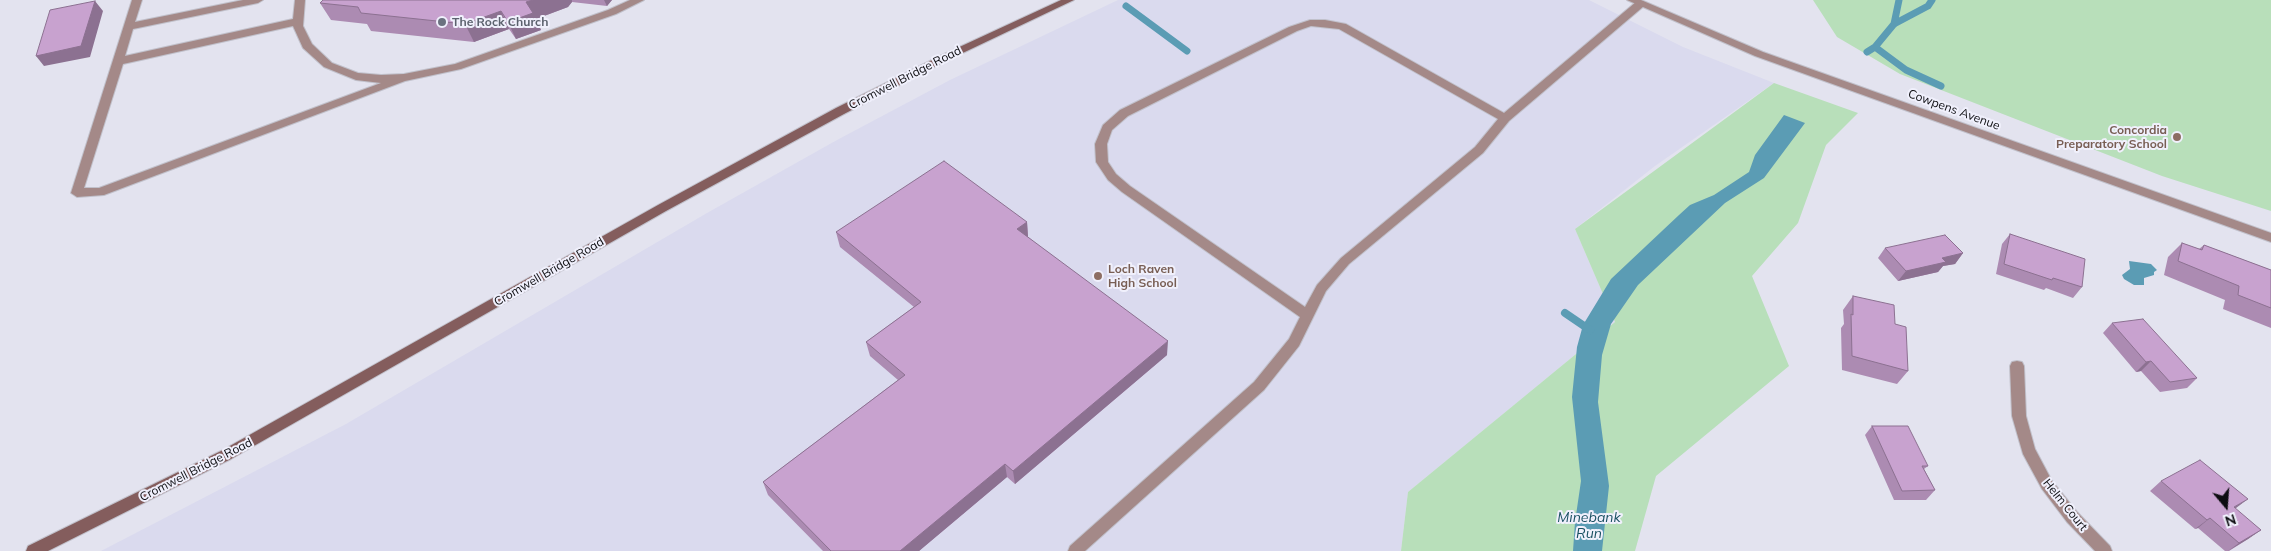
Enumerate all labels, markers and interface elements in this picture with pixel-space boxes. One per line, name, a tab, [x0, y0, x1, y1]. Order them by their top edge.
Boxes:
place label: The Rock Church	[452, 15, 548, 29]
marker: The Rock Church	[436, 16, 448, 28]
street label: Cromwell Bridge Road	[846, 43, 964, 113]
street label: Cowpens Avenue	[1906, 87, 2002, 133]
place label: Concordia Preparatory School	[2056, 123, 2167, 151]
marker: Concordia Preparatory School	[2171, 131, 2183, 143]
street label: Cromwell Bridge Road	[492, 235, 606, 309]
place label: Loch Raven High School	[1108, 262, 1177, 290]
marker: Loch Raven High School	[1092, 270, 1104, 282]
street label: Cromwell Bridge Road	[137, 435, 255, 505]
street label: Helm Court	[2040, 476, 2090, 534]
north arrow	[2201, 481, 2251, 531]
water label: Minebank Run	[1557, 510, 1621, 542]
text: N	[2223, 510, 2238, 530]

